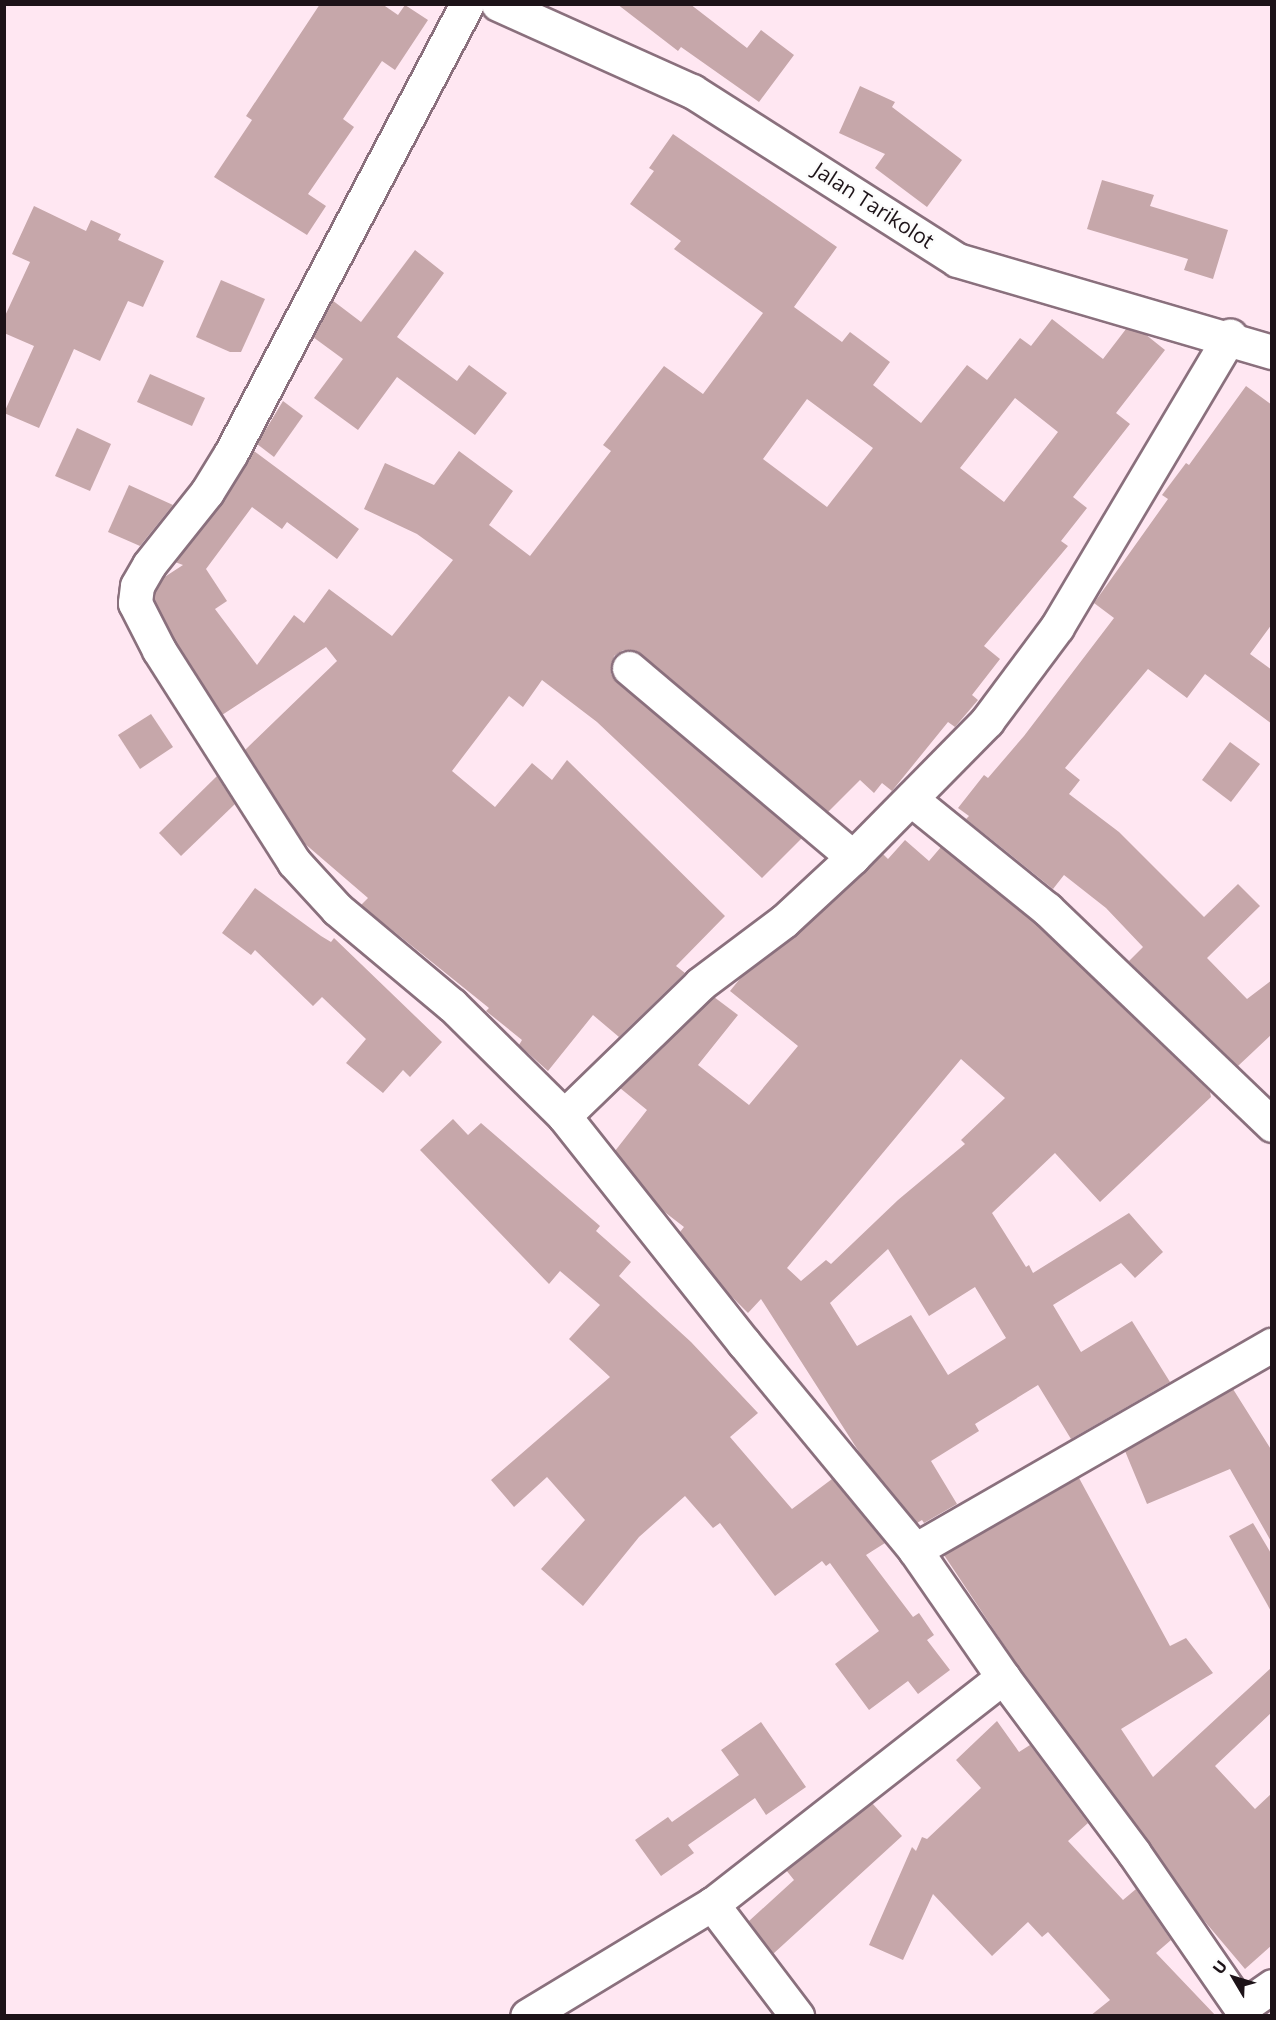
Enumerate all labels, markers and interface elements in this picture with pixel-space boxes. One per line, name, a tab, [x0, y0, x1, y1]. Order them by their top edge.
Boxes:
street label: Jalan Tarikolot	[809, 157, 939, 253]
north arrow	[1204, 1948, 1264, 2008]
text: U	[1207, 1955, 1232, 1978]

